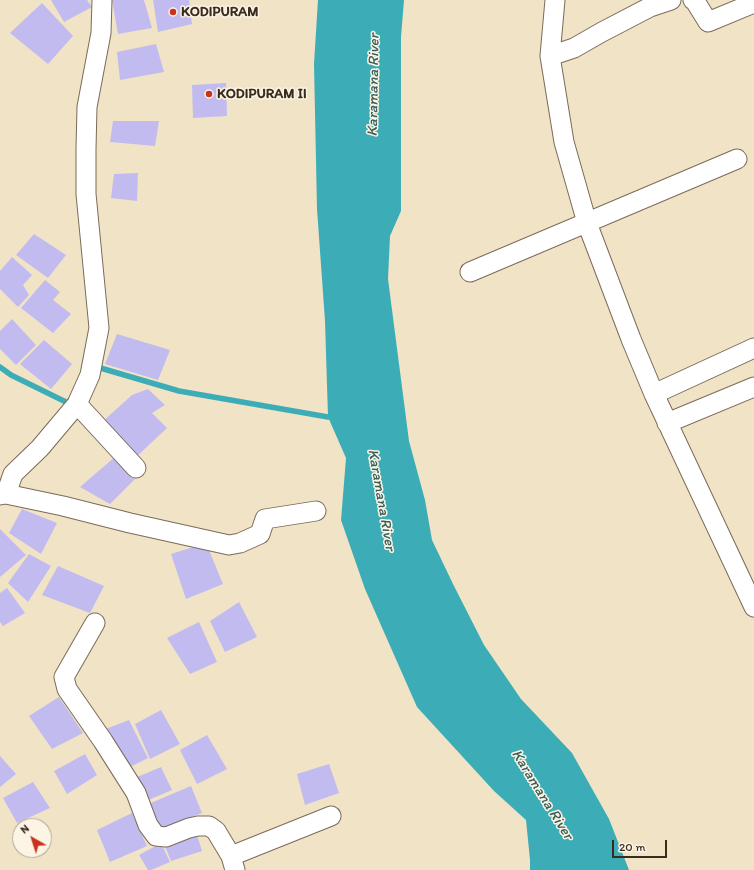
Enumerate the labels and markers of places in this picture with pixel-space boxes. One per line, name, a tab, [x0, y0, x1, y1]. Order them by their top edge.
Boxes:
place label: KODIPURAM	[181, 4, 259, 20]
marker: KODIPURAM	[168, 7, 178, 17]
place label: KODIPURAM II	[217, 86, 307, 102]
marker: KODIPURAM II	[204, 89, 214, 99]

